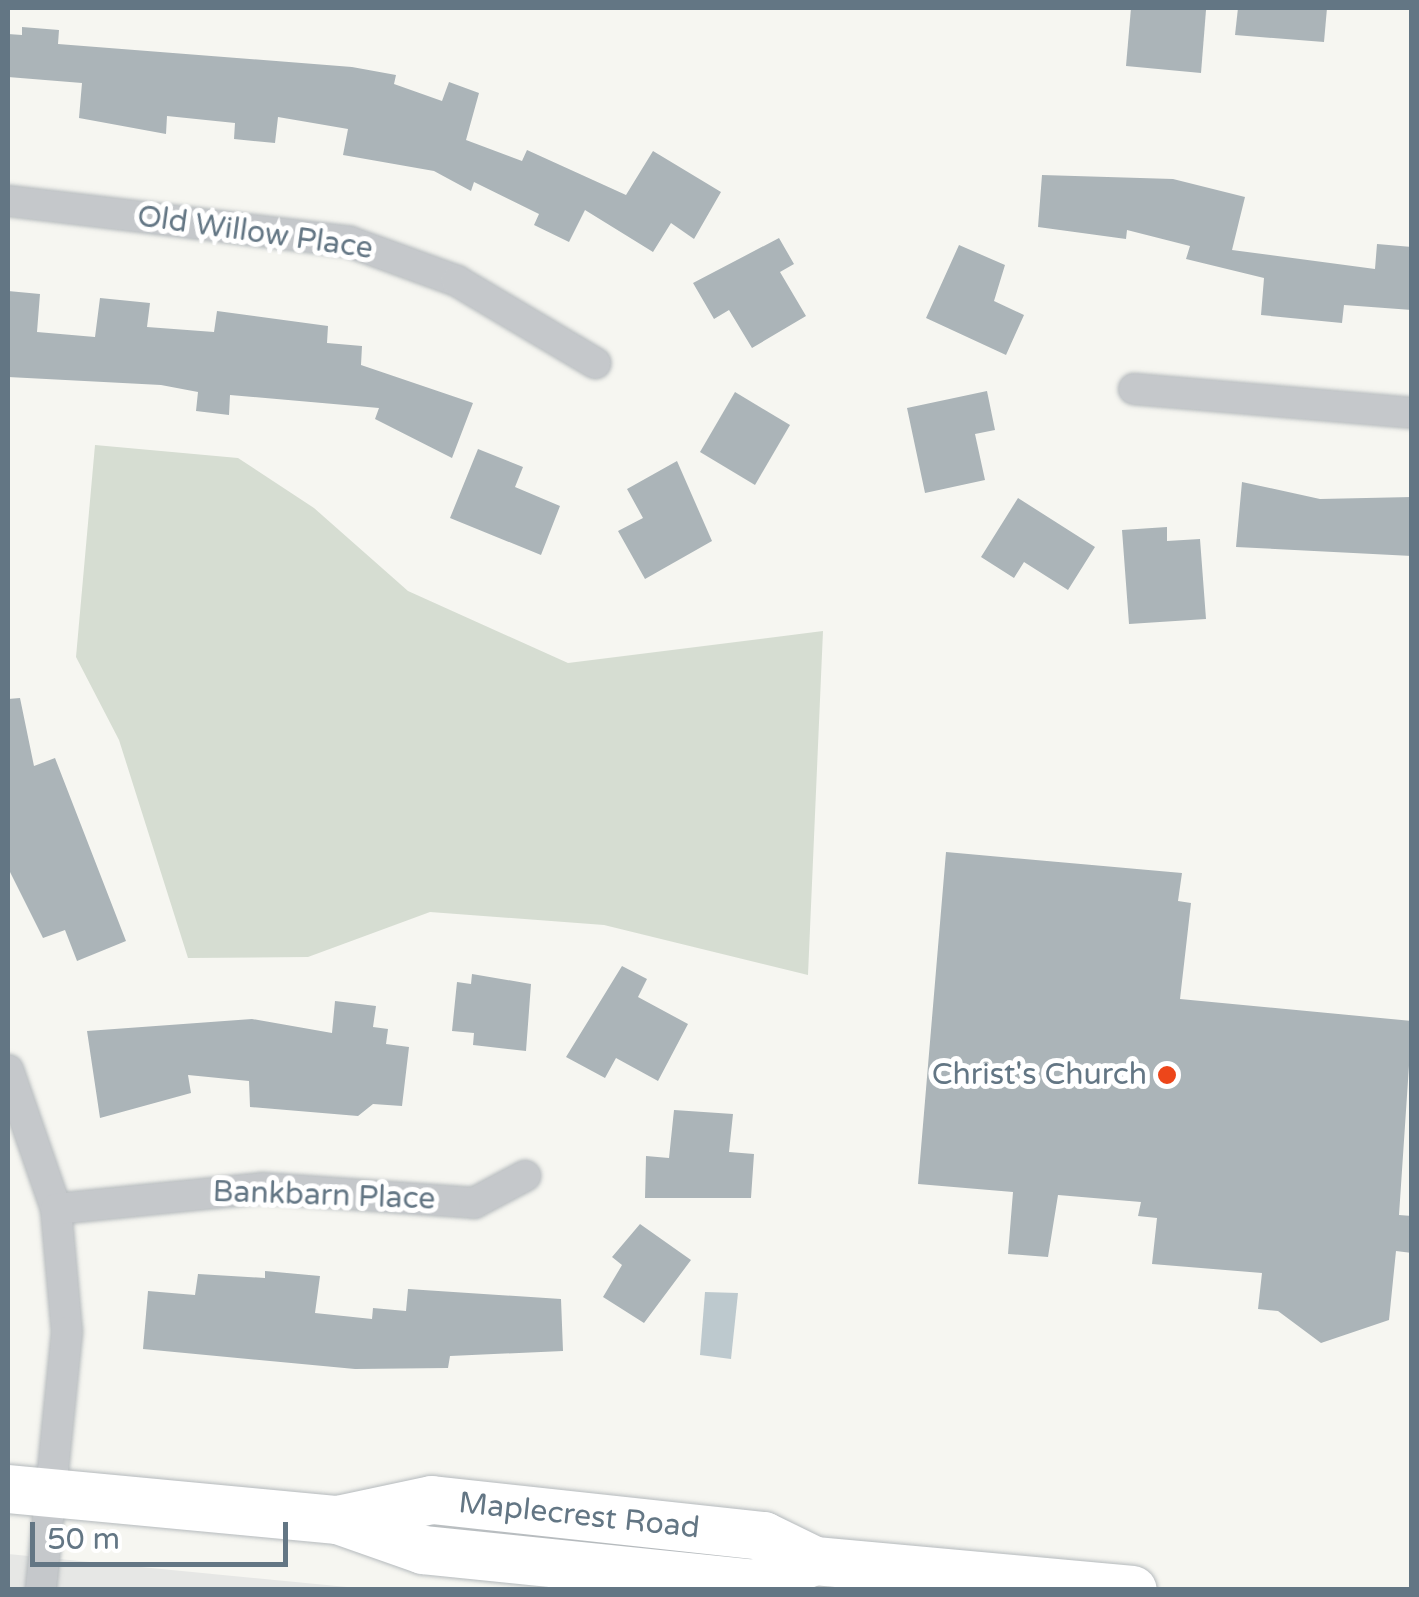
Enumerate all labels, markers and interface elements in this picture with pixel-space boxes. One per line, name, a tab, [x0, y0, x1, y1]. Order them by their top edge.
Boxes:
street label: Old Willow Place	[135, 199, 375, 267]
place label: Christ's Church	[932, 1057, 1147, 1093]
marker: Christ's Church	[1156, 1064, 1178, 1086]
street label: Bankbarn Place	[212, 1174, 436, 1218]
street label: Maplecrest Road	[457, 1485, 701, 1547]
scale bar	[35, 1502, 292, 1564]
text: 50 m	[47, 1521, 120, 1558]

